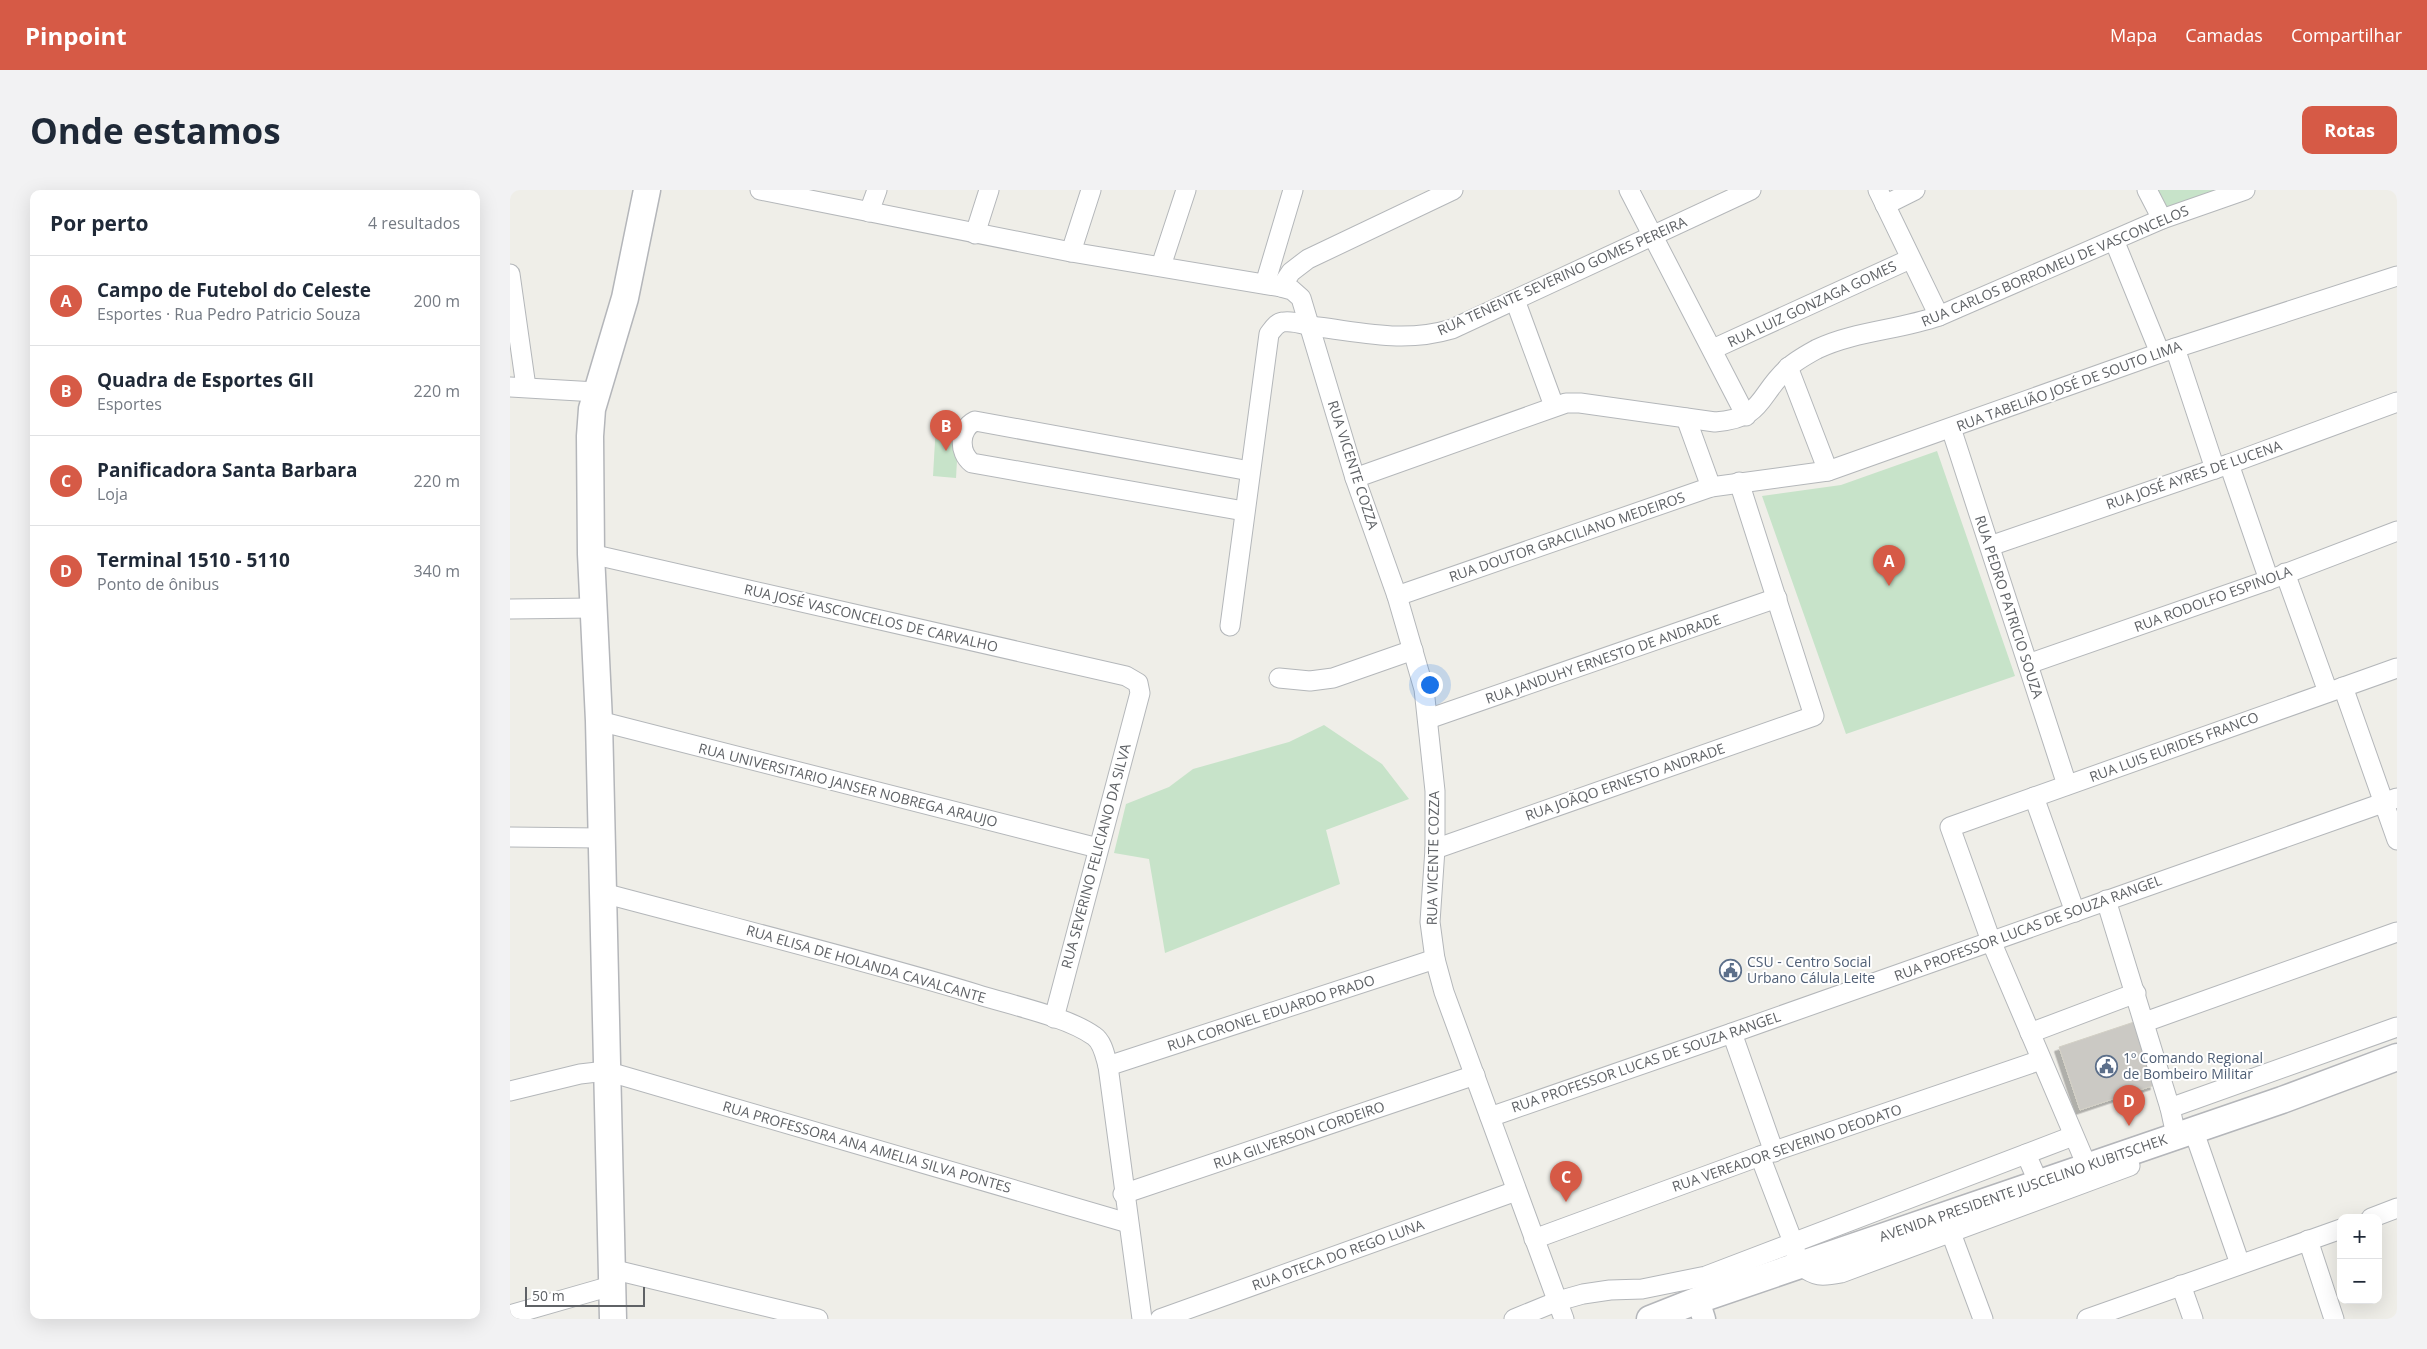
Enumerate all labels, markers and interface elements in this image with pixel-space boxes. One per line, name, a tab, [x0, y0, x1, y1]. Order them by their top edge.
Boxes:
text: Pinpoint	[25, 19, 127, 52]
text: Mapa	[2110, 23, 2157, 47]
text: Camadas	[2185, 23, 2263, 47]
text: Compartilhar	[2291, 23, 2402, 47]
button: Rotas	[2302, 106, 2397, 154]
text: Onde estamos	[30, 107, 281, 154]
street label: RUA CARLOS BORROMEU DE VASCONCELOS	[1918, 200, 2191, 331]
text: Por perto	[50, 209, 149, 237]
text: 4 resultados	[368, 212, 460, 234]
street label: RUA TENENTE SEVERINO GOMES PEREIRA	[1434, 212, 1689, 339]
street label: RUA LUIZ GONZAGA GOMES	[1724, 256, 1899, 351]
text: Campo de Futebol do Celeste	[97, 277, 371, 303]
text: A	[60, 290, 72, 312]
text: 200 m	[414, 290, 460, 312]
text: Esportes · Rua Pedro Patricio Souza	[97, 303, 361, 325]
street label: RUA TABELIÃO JOSÉ DE SOUTO LIMA	[1954, 336, 2184, 435]
text: Quadra de Esportes GII	[97, 367, 314, 393]
text: B	[61, 380, 71, 402]
text: 220 m	[414, 380, 460, 402]
text: Esportes	[97, 393, 162, 415]
street label: RUA VICENTE COZZA	[1324, 398, 1383, 532]
pin: B	[930, 410, 962, 451]
street label: RUA JOSÉ AYRES DE LUCENA	[2103, 435, 2284, 514]
text: Panificadora Santa Barbara	[97, 457, 357, 483]
text: C	[61, 470, 71, 492]
text: 220 m	[414, 470, 460, 492]
text: Loja	[97, 483, 128, 505]
street label: RUA DOUTOR GRACILIANO MEDEIROS	[1446, 487, 1687, 586]
street label: RUA PEDRO PATRICIO SOUZA	[1971, 513, 2048, 701]
pin: A	[1873, 545, 1905, 586]
text: Terminal 1510 - 5110	[97, 547, 290, 573]
text: D	[60, 560, 72, 582]
text: 340 m	[414, 560, 460, 582]
street label: RUA RODOLFO ESPINOLA	[2131, 561, 2294, 636]
text: Ponto de ônibus	[97, 573, 219, 595]
street label: RUA JOSÉ VASCONCELOS DE CARVALHO	[742, 579, 1000, 656]
street label: RUA JANDUHY ERNESTO DE ANDRADE	[1483, 609, 1723, 708]
your location	[1417, 672, 1443, 698]
street label: RUA LUIS EURIDES FRANCO	[2087, 707, 2261, 786]
street label: RUA UNIVERSITARIO JANSER NOBREGA ARAUJO	[697, 738, 1000, 831]
street label: RUA JOÃQO ERNESTO ANDRADE	[1523, 738, 1727, 825]
street label: RUA SEVERINO FELICIANO DA SILVA	[1056, 741, 1135, 970]
street label: RUA VICENTE COZZA	[1422, 790, 1443, 925]
street label: RUA PROFESSOR LUCAS DE SOUZA RANGEL	[1891, 870, 2164, 985]
street label: RUA ELISA DE HOLANDA CAVALCANTE	[744, 920, 988, 1007]
place label: CSU - Centro Social Urbano Cálula Leite	[1747, 952, 1875, 987]
public building icon: CSU - Centro Social Urbano Cálula Leite	[1719, 958, 1743, 982]
street label: RUA CORONEL EDUARDO PRADO	[1165, 970, 1377, 1055]
street label: RUA PROFESSOR LUCAS DE SOUZA RANGEL	[1509, 1006, 1783, 1117]
place label: 1º Comando Regional de Bombeiro Militar	[2123, 1048, 2263, 1083]
public building icon: 1º Comando Regional de Bombeiro Militar	[2095, 1054, 2119, 1078]
pin: D	[2113, 1085, 2145, 1126]
street label: RUA PROFESSORA ANA AMELIA SILVA PONTES	[721, 1096, 1014, 1197]
street label: RUA GILVERSON CORDEIRO	[1211, 1096, 1387, 1173]
street label: RUA VEREADOR SEVERINO DEODATO	[1669, 1099, 1904, 1196]
street label: AVENIDA PRESIDENTE JUSCELINO KUBITSCHEK	[1876, 1129, 2170, 1246]
pin: C	[1550, 1161, 1582, 1202]
street label: RUA OTECA DO REGO LUNA	[1249, 1214, 1427, 1295]
map controls	[2337, 1214, 2382, 1304]
button: +	[2337, 1214, 2382, 1259]
button: −	[2337, 1259, 2382, 1304]
scale bar	[525, 1284, 645, 1307]
text: 50 m	[532, 1286, 565, 1305]

